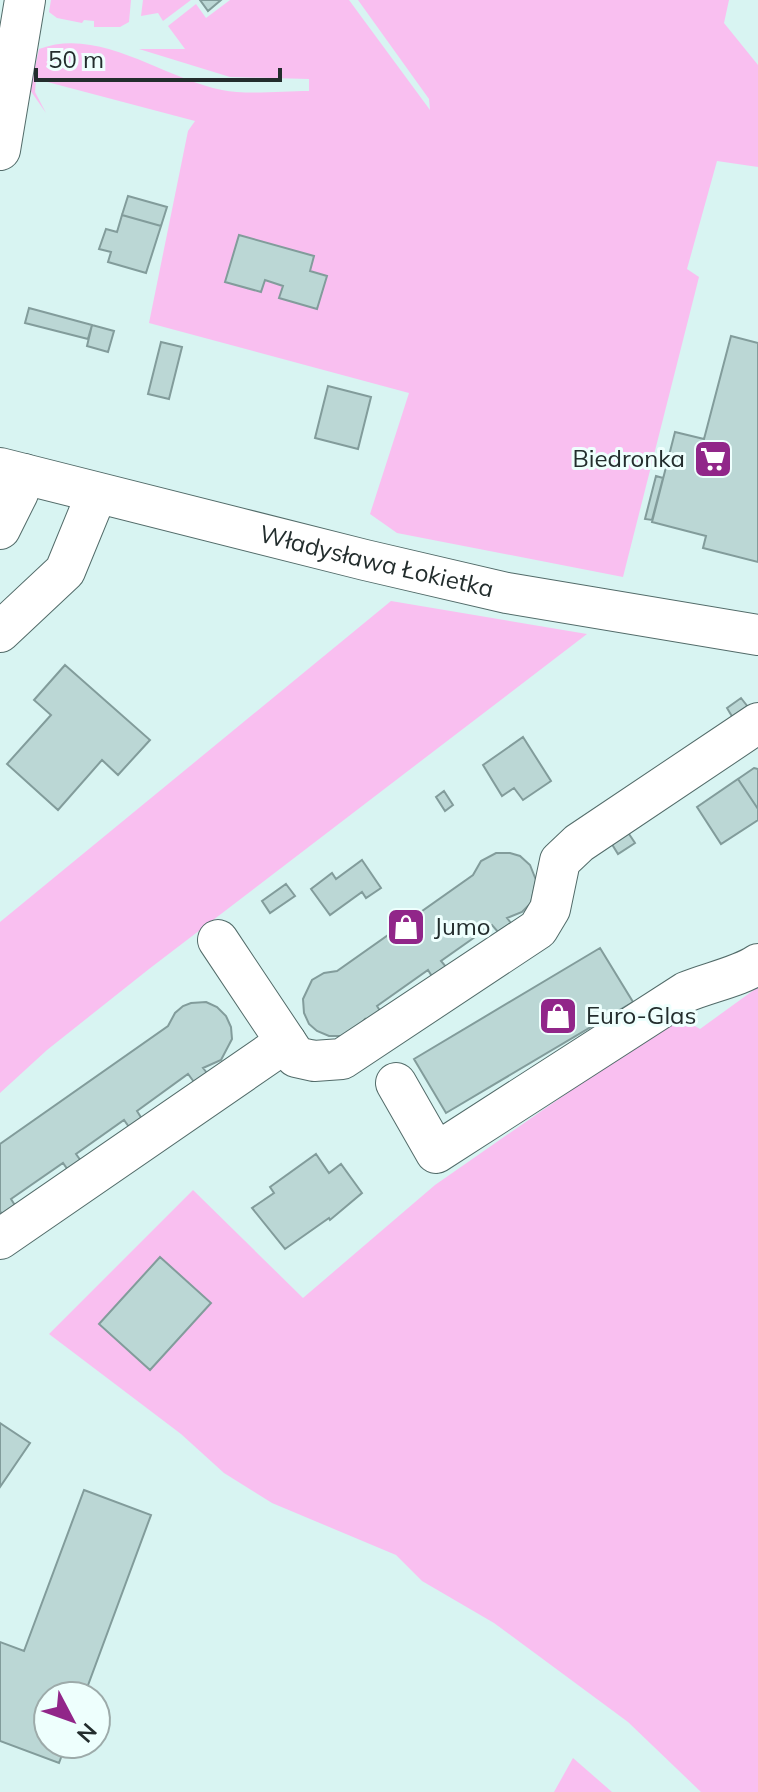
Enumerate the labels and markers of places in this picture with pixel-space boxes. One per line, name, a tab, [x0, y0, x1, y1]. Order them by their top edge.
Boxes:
supermarket icon: Biedronka	[692, 438, 734, 480]
place label: Biedronka	[573, 443, 685, 473]
shop icon: Jumo	[385, 906, 427, 948]
place label: Jumo	[434, 911, 491, 941]
shop icon: Euro-Glas	[537, 995, 579, 1037]
place label: Euro-Glas	[586, 1000, 696, 1030]

